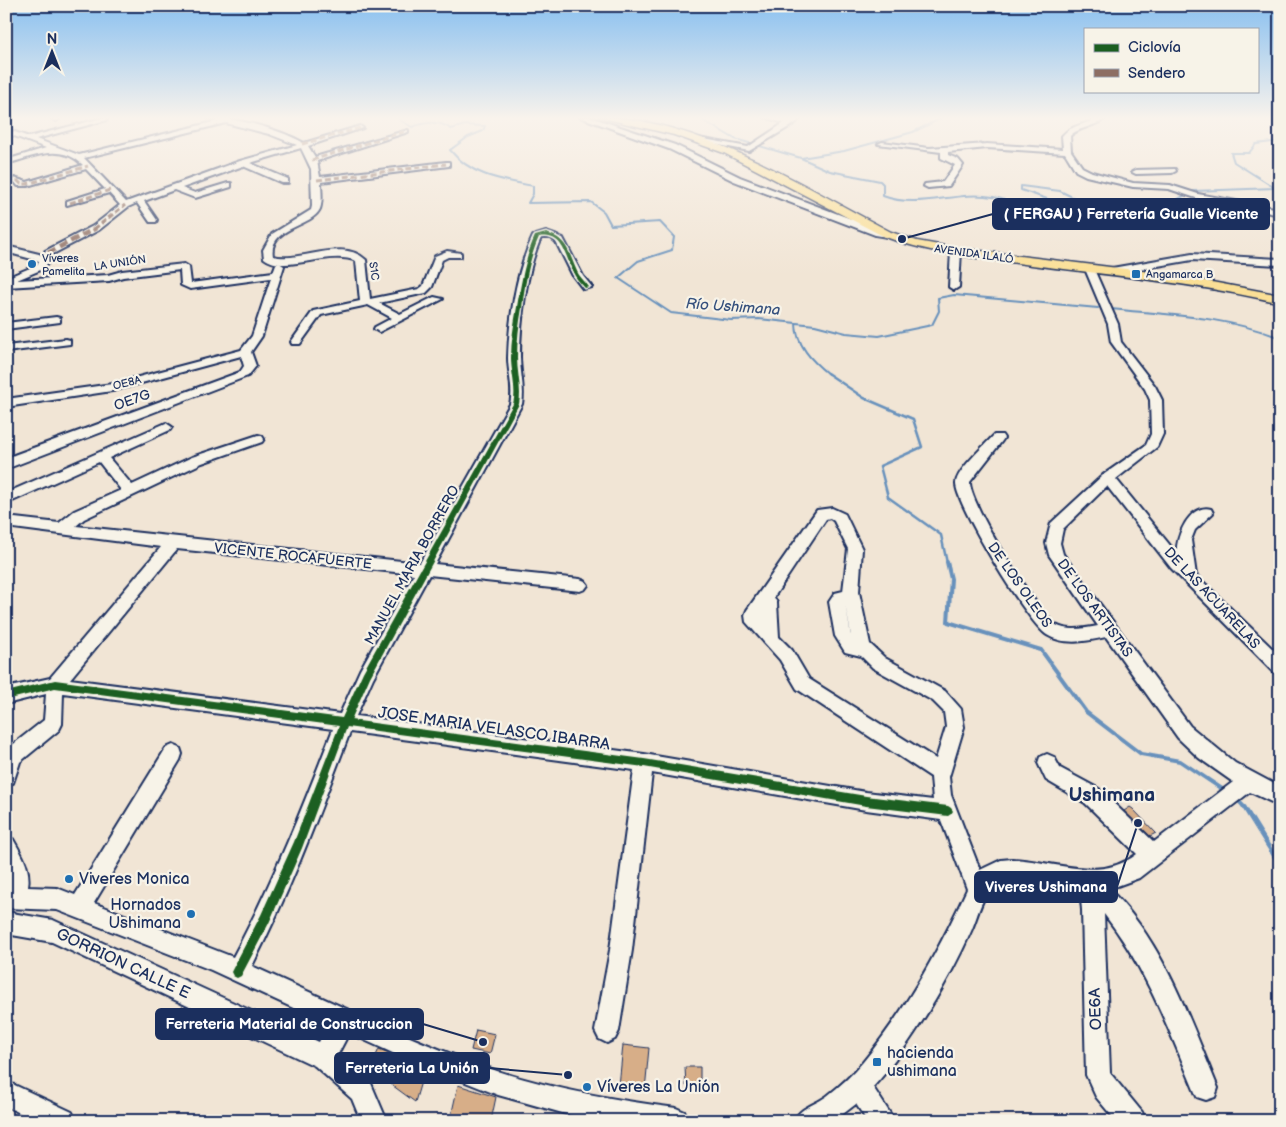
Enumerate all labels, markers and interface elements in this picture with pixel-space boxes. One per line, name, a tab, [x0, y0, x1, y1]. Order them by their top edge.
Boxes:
north arrow	[28, 28, 78, 78]
legend	[1084, 28, 1258, 92]
text: N	[47, 31, 57, 48]
text: Ciclovía	[1128, 38, 1181, 57]
text: Sendero	[1128, 64, 1186, 83]
callout: ( FERGAU ) Ferretería Gualle Vicente	[993, 199, 1269, 229]
text: ( FERGAU ) Ferretería Gualle Vicente	[1004, 205, 1259, 224]
street label: AVENIDA ILALÓ	[934, 241, 1015, 266]
street label: LA UNIÓN	[93, 251, 147, 274]
place label: Víveres Pamelita	[42, 252, 85, 278]
marker: Víveres Pamelita	[26, 258, 38, 270]
street label: S1C	[366, 261, 382, 281]
marker: Angamarca B	[1130, 268, 1142, 280]
place label: Angamarca B	[1146, 268, 1214, 281]
water label: Río Ushimana	[685, 294, 781, 320]
street label: OE8A	[111, 373, 143, 393]
street label: OE7G	[112, 385, 153, 414]
street label: MANUEL MARIA BORRERO	[361, 482, 463, 648]
street label: VICENTE ROCAFUERTE	[213, 539, 373, 573]
street label: DE LOS OLEOS	[984, 539, 1056, 631]
street label: DE LAS ACUARELAS	[1160, 544, 1264, 652]
street label: DE LOS ARTISTAS	[1054, 556, 1136, 660]
street label: JOSE MARIA VELASCO IBARRA	[377, 703, 611, 755]
district label: Ushimana	[1069, 784, 1155, 807]
place label: Viveres Monica	[79, 870, 189, 889]
callout: Viveres Ushimana	[975, 872, 1117, 902]
marker: Viveres Monica	[63, 873, 75, 885]
text: Viveres Ushimana	[985, 878, 1107, 897]
place label: Hornados Ushimana	[108, 896, 181, 933]
marker: Hornados Ushimana	[185, 908, 197, 920]
street label: GORRION CALLE E	[53, 925, 193, 1003]
street label: OE6A	[1086, 987, 1106, 1030]
callout: Ferreteria Material de Construccion	[156, 1009, 423, 1039]
text: Ferreteria Material de Construccion	[165, 1015, 413, 1034]
place label: hacienda ushimana	[887, 1044, 957, 1081]
callout: Ferreteria La Unión	[335, 1053, 489, 1083]
marker: hacienda ushimana	[871, 1056, 883, 1068]
text: Ferreteria La Unión	[345, 1059, 479, 1078]
place label: Víveres La Unión	[597, 1078, 720, 1097]
marker: Víveres La Unión	[581, 1081, 593, 1093]

